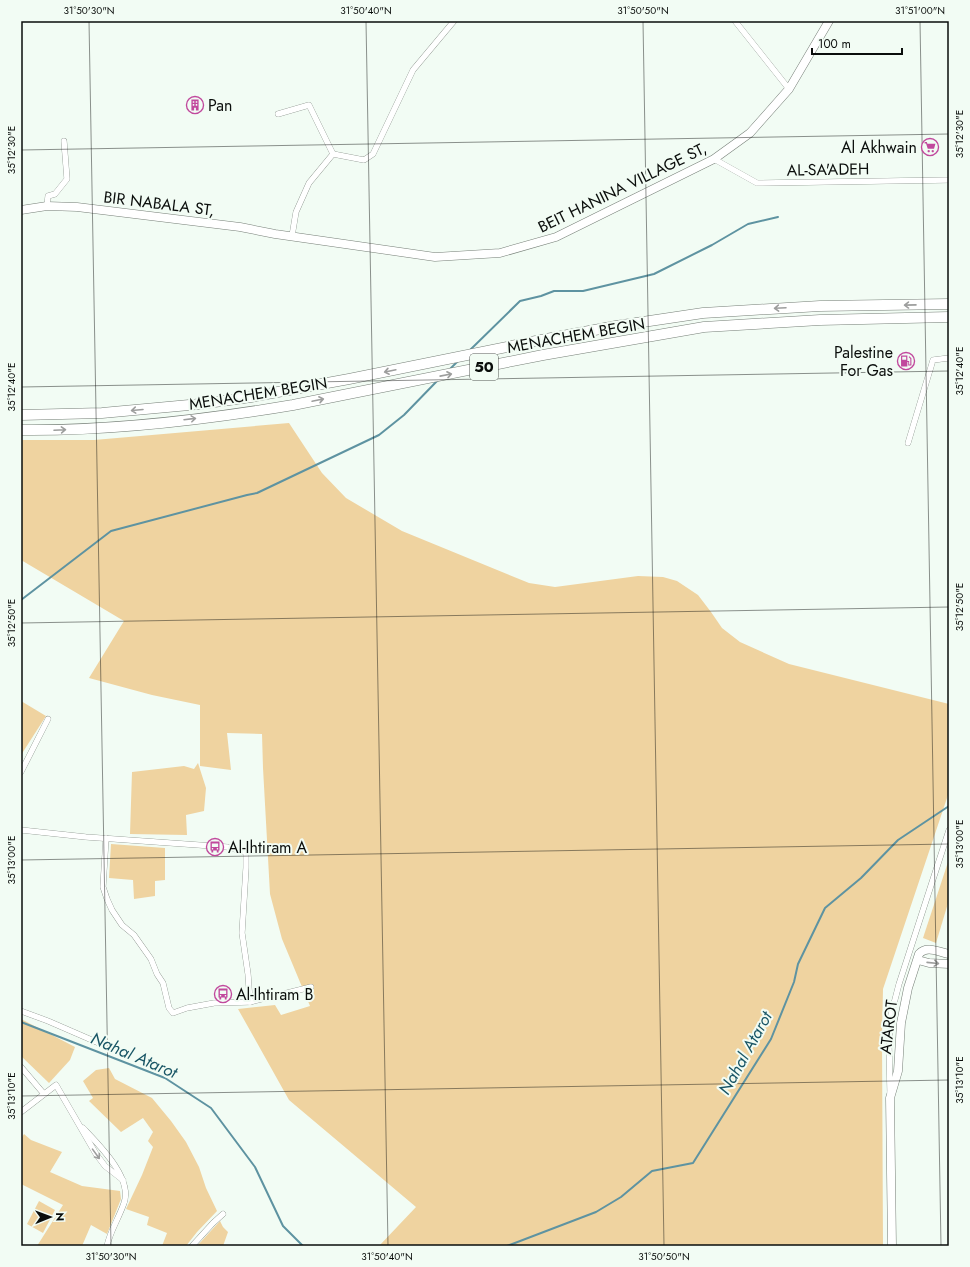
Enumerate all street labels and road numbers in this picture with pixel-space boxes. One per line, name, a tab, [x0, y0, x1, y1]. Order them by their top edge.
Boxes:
street label: BEIT HANINA VILLAGE ST,	[534, 137, 710, 238]
street label: AL-SA'ADEH	[786, 157, 870, 182]
street label: BIR NABALA ST,	[102, 185, 216, 222]
street label: MENACHEM BEGIN	[505, 312, 647, 359]
road number: 50	[470, 354, 498, 380]
street label: MENACHEM BEGIN	[187, 371, 329, 416]
street label: ATAROT	[874, 998, 903, 1055]

